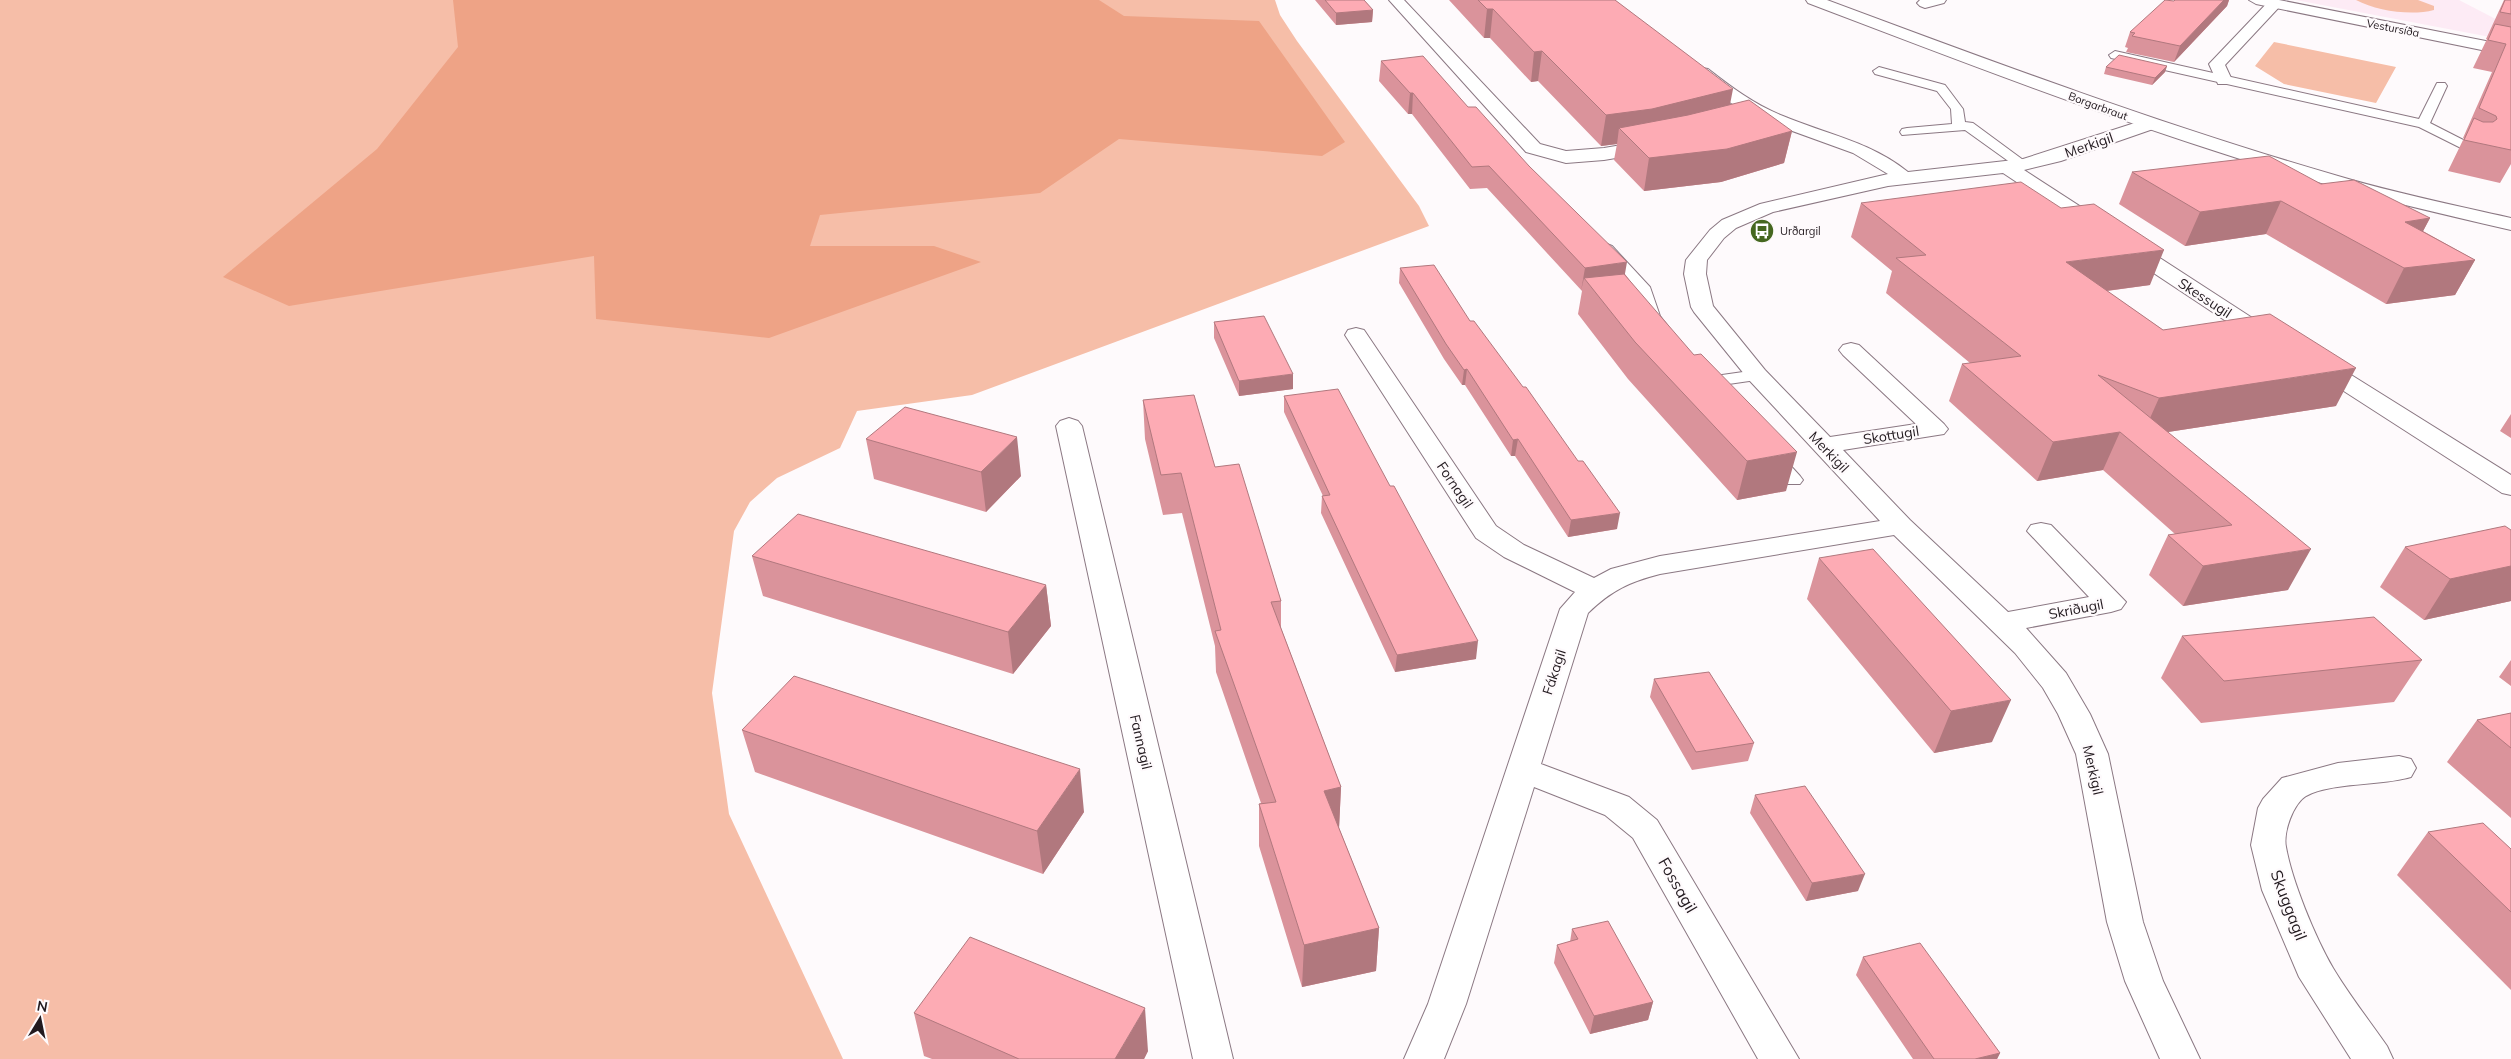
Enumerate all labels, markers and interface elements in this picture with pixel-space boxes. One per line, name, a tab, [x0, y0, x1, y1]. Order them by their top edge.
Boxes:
street label: Vestursíða	[2365, 16, 2421, 40]
street label: Borgarbraut	[2066, 89, 2130, 123]
street label: Merkigil	[2062, 128, 2116, 162]
bus stop icon: Urðargil	[1749, 218, 1775, 244]
place label: Urðargil	[1780, 224, 1821, 238]
street label: Skessugil	[2175, 274, 2235, 322]
street label: Skottugil	[1862, 422, 1920, 448]
street label: Merkigil	[1805, 428, 1853, 476]
street label: Fornagil	[1433, 458, 1477, 512]
street label: Skriðugil	[2047, 595, 2105, 623]
street label: Fákagil	[1538, 647, 1570, 697]
street label: Fannagil	[1126, 713, 1156, 771]
street label: Merkigil	[2079, 743, 2107, 797]
street label: Fossagil	[1654, 854, 1702, 916]
street label: Skuggagil	[2266, 867, 2312, 943]
north arrow	[15, 994, 65, 1044]
text: N	[35, 996, 49, 1016]

